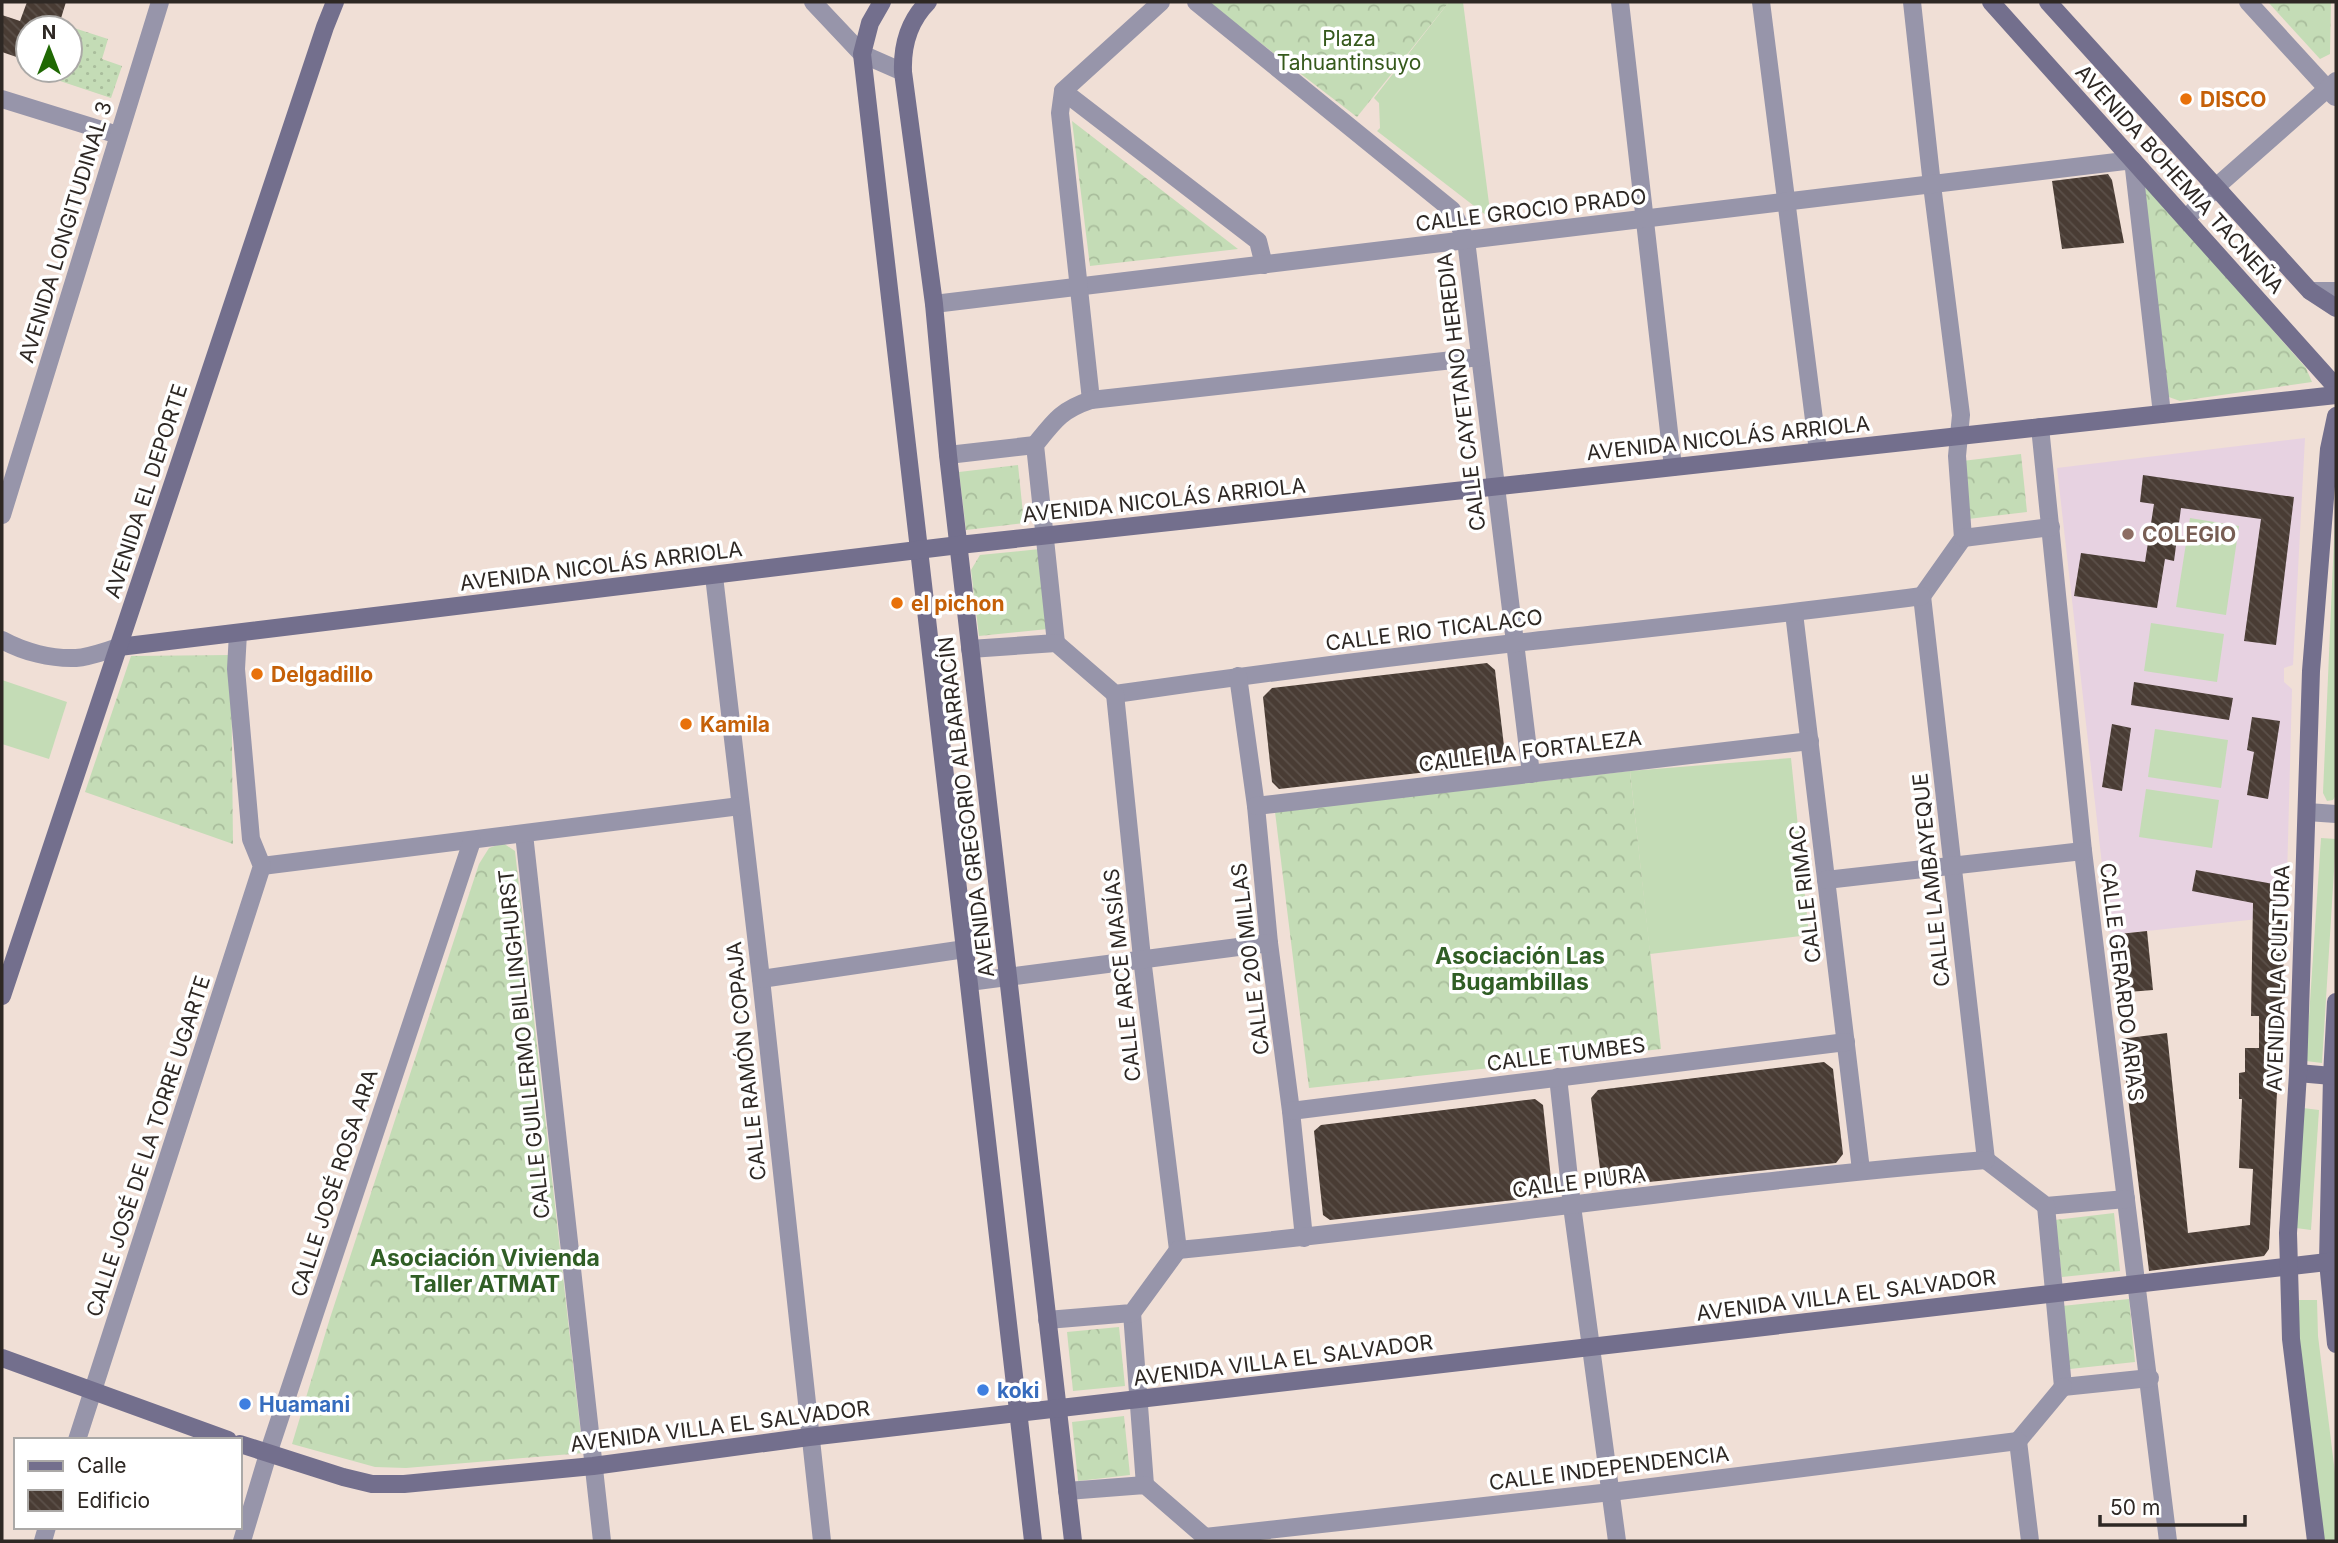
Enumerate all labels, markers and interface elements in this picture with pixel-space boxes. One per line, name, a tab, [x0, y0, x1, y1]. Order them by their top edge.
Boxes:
north arrow	[14, 14, 84, 84]
text: N	[42, 21, 56, 44]
park label: Plaza Tahuantinsuyo	[1277, 26, 1421, 75]
street label: AVENIDA BOHEMIA TACNEÑA	[2071, 59, 2290, 299]
place label: DISCO	[2200, 87, 2267, 112]
marker: DISCO	[2178, 91, 2194, 107]
street label: AVENIDA LONGITUDINAL 3	[13, 98, 117, 366]
street label: CALLE GROCIO PRADO	[1414, 183, 1648, 237]
street label: CALLE CAYETANO HEREDIA	[1432, 251, 1490, 533]
street label: AVENIDA EL DEPORTE	[100, 381, 192, 601]
street label: AVENIDA NICOLÁS ARRIOLA	[1585, 410, 1871, 465]
street label: AVENIDA NICOLÁS ARRIOLA	[1021, 472, 1307, 527]
place label: COLEGIO	[2142, 522, 2236, 547]
marker: COLEGIO	[2120, 526, 2136, 542]
street label: AVENIDA NICOLÁS ARRIOLA	[458, 535, 744, 596]
place label: el pichon	[911, 591, 1005, 616]
marker: el pichon	[889, 595, 905, 611]
street label: CALLE RIO TICALACO	[1324, 604, 1544, 656]
street label: AVENIDA GREGORIO ALBARRACÍN	[932, 635, 999, 979]
place label: Delgadillo	[271, 662, 373, 687]
marker: Delgadillo	[249, 666, 265, 682]
place label: Kamila	[700, 712, 770, 737]
marker: Kamila	[678, 716, 694, 732]
street label: CALLE LA FORTALEZA	[1417, 725, 1643, 777]
street label: CALLE LAMBAYEQUE	[1907, 772, 1955, 988]
street label: CALLE RIMAC	[1784, 824, 1826, 964]
street label: CALLE GERARDO ARIAS	[2095, 861, 2149, 1103]
street label: CALLE 200 MILLAS	[1226, 862, 1274, 1056]
street label: AVENIDA LA CULTURA	[2262, 864, 2294, 1092]
street label: CALLE ARCE MASÍAS	[1097, 867, 1146, 1083]
street label: CALLE GUILLERMO BILLINGHURST	[493, 868, 555, 1220]
street label: CALLE RAMÓN COPAJA	[720, 940, 771, 1182]
district label: Asociación Las Bugambillas	[1435, 942, 1605, 996]
street label: CALLE JOSÉ DE LA TORRE UGARTE	[80, 972, 215, 1320]
street label: CALLE TUMBES	[1485, 1032, 1647, 1076]
street label: CALLE JOSÉ ROSA ARA	[284, 1066, 383, 1300]
street label: CALLE PIURA	[1511, 1161, 1647, 1203]
district label: Asociación Vivienda Taller ATMAT	[370, 1244, 600, 1298]
street label: AVENIDA VILLA EL SALVADOR	[1695, 1264, 1997, 1326]
street label: AVENIDA VILLA EL SALVADOR	[1132, 1329, 1434, 1391]
place label: koki	[997, 1378, 1039, 1403]
marker: koki	[975, 1382, 991, 1398]
place label: Huamani	[259, 1392, 350, 1417]
street label: AVENIDA VILLA EL SALVADOR	[569, 1395, 871, 1457]
marker: Huamani	[237, 1396, 253, 1412]
legend	[14, 1438, 242, 1529]
street label: CALLE INDEPENDENCIA	[1487, 1441, 1731, 1495]
text: Calle	[77, 1453, 127, 1478]
scale bar	[2100, 1484, 2245, 1528]
text: Edificio	[77, 1488, 150, 1513]
text: 50 m	[2110, 1495, 2160, 1520]

